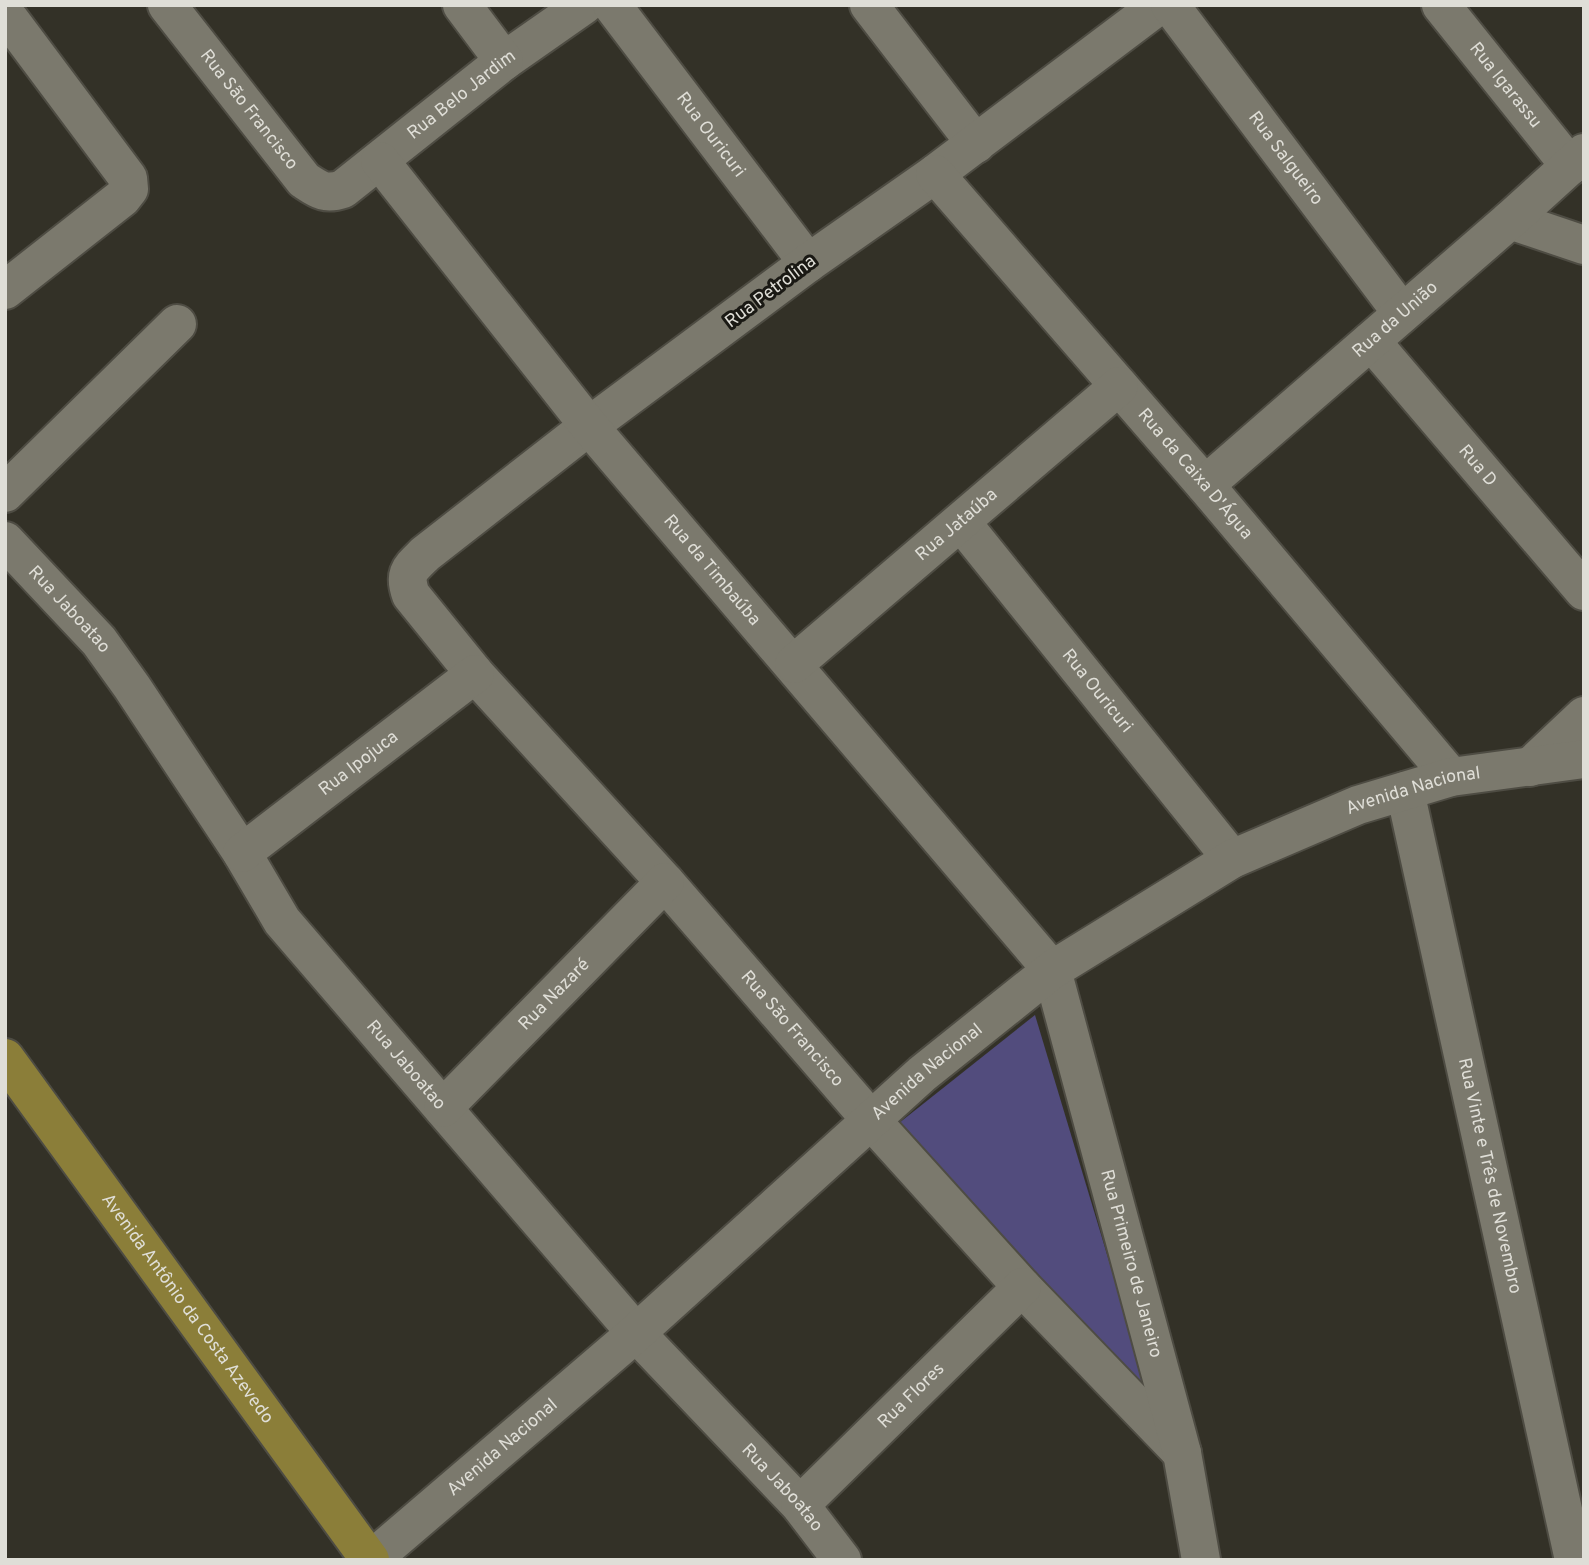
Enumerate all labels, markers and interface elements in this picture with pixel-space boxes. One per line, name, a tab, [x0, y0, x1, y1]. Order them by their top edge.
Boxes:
street label: Rua Igarassu	[1464, 38, 1547, 133]
street label: Rua São Francisco	[195, 45, 303, 175]
street label: Rua Belo Jardim	[403, 45, 520, 145]
street label: Rua Ouricuri	[671, 88, 750, 182]
street label: Rua Salgueiro	[1243, 107, 1328, 210]
street label: Rua Petrolina	[721, 250, 821, 334]
street label: Rua da União	[1348, 276, 1443, 363]
street label: Rua da Caixa D'Água	[1132, 404, 1258, 544]
street label: Rua D	[1453, 440, 1502, 492]
street label: Rua Jataúba	[911, 483, 1002, 566]
street label: Rua da Timbaúba	[658, 510, 766, 631]
street label: Rua Jaboatao	[23, 561, 116, 658]
street label: Rua Ouricuri	[1056, 644, 1138, 738]
street label: Rua Ipojuca	[314, 726, 403, 801]
street label: Avenida Nacional	[1342, 762, 1482, 820]
street label: Rua Nazaré	[514, 954, 595, 1036]
street label: Rua São Francisco	[735, 966, 849, 1092]
street label: Rua Jaboatao	[361, 1015, 451, 1115]
street label: Avenida Nacional	[867, 1018, 987, 1126]
street label: Rua Vinte e Três de Novembro	[1452, 1056, 1527, 1296]
street label: Rua Primeiro de Janeiro	[1095, 1167, 1167, 1360]
street label: Avenida Antônio da Costa Azevedo	[96, 1189, 279, 1428]
street label: Rua Flores	[873, 1358, 950, 1434]
street label: Avenida Nacional	[442, 1394, 563, 1501]
street label: Rua Jaboatao	[736, 1439, 828, 1537]

